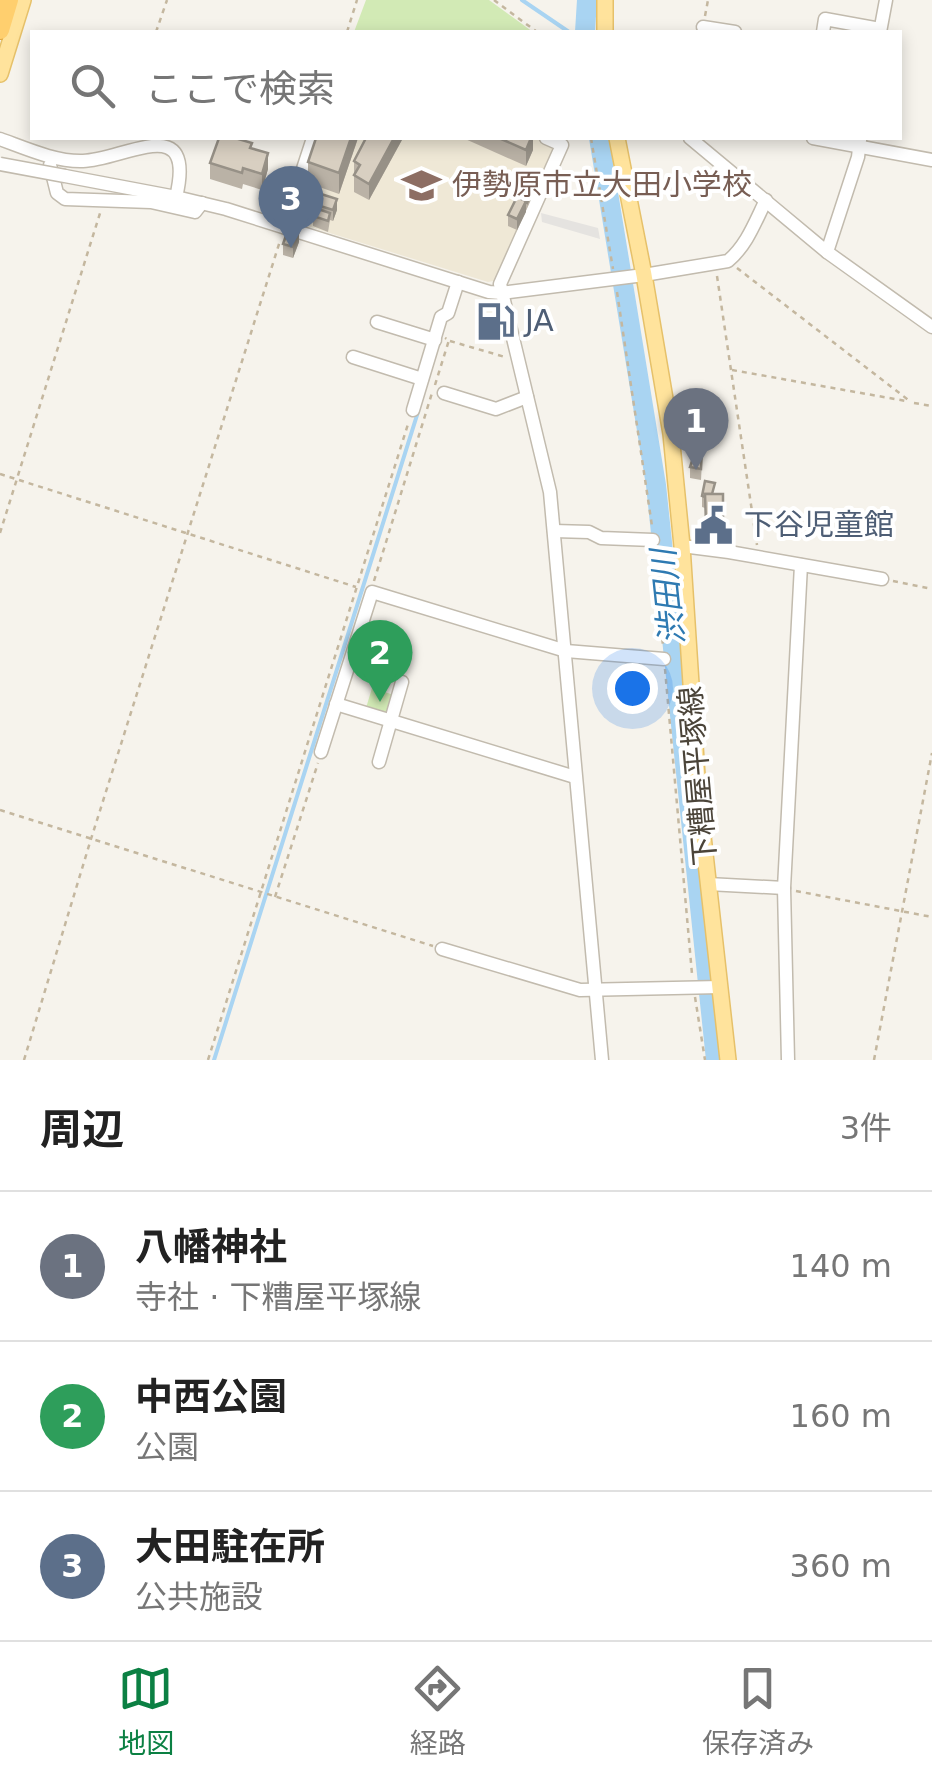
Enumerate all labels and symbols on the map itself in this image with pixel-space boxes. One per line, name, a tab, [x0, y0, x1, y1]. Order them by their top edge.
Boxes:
school or university icon: 伊勢原市立大田小学校	[401, 164, 443, 206]
pin: 3	[258, 166, 324, 248]
place label: 伊勢原市立大田小学校	[452, 167, 752, 202]
fuel station icon: JA	[474, 300, 516, 342]
place label: JA	[523, 303, 554, 338]
pin: 1	[664, 388, 728, 470]
public building icon: 下谷児童館	[693, 504, 735, 546]
place label: 下谷児童館	[744, 507, 894, 542]
water label: 渋田川	[644, 544, 692, 647]
pin: 2	[348, 620, 412, 702]
your location	[607, 663, 658, 714]
street label: 下糟屋平塚線	[672, 685, 723, 867]

